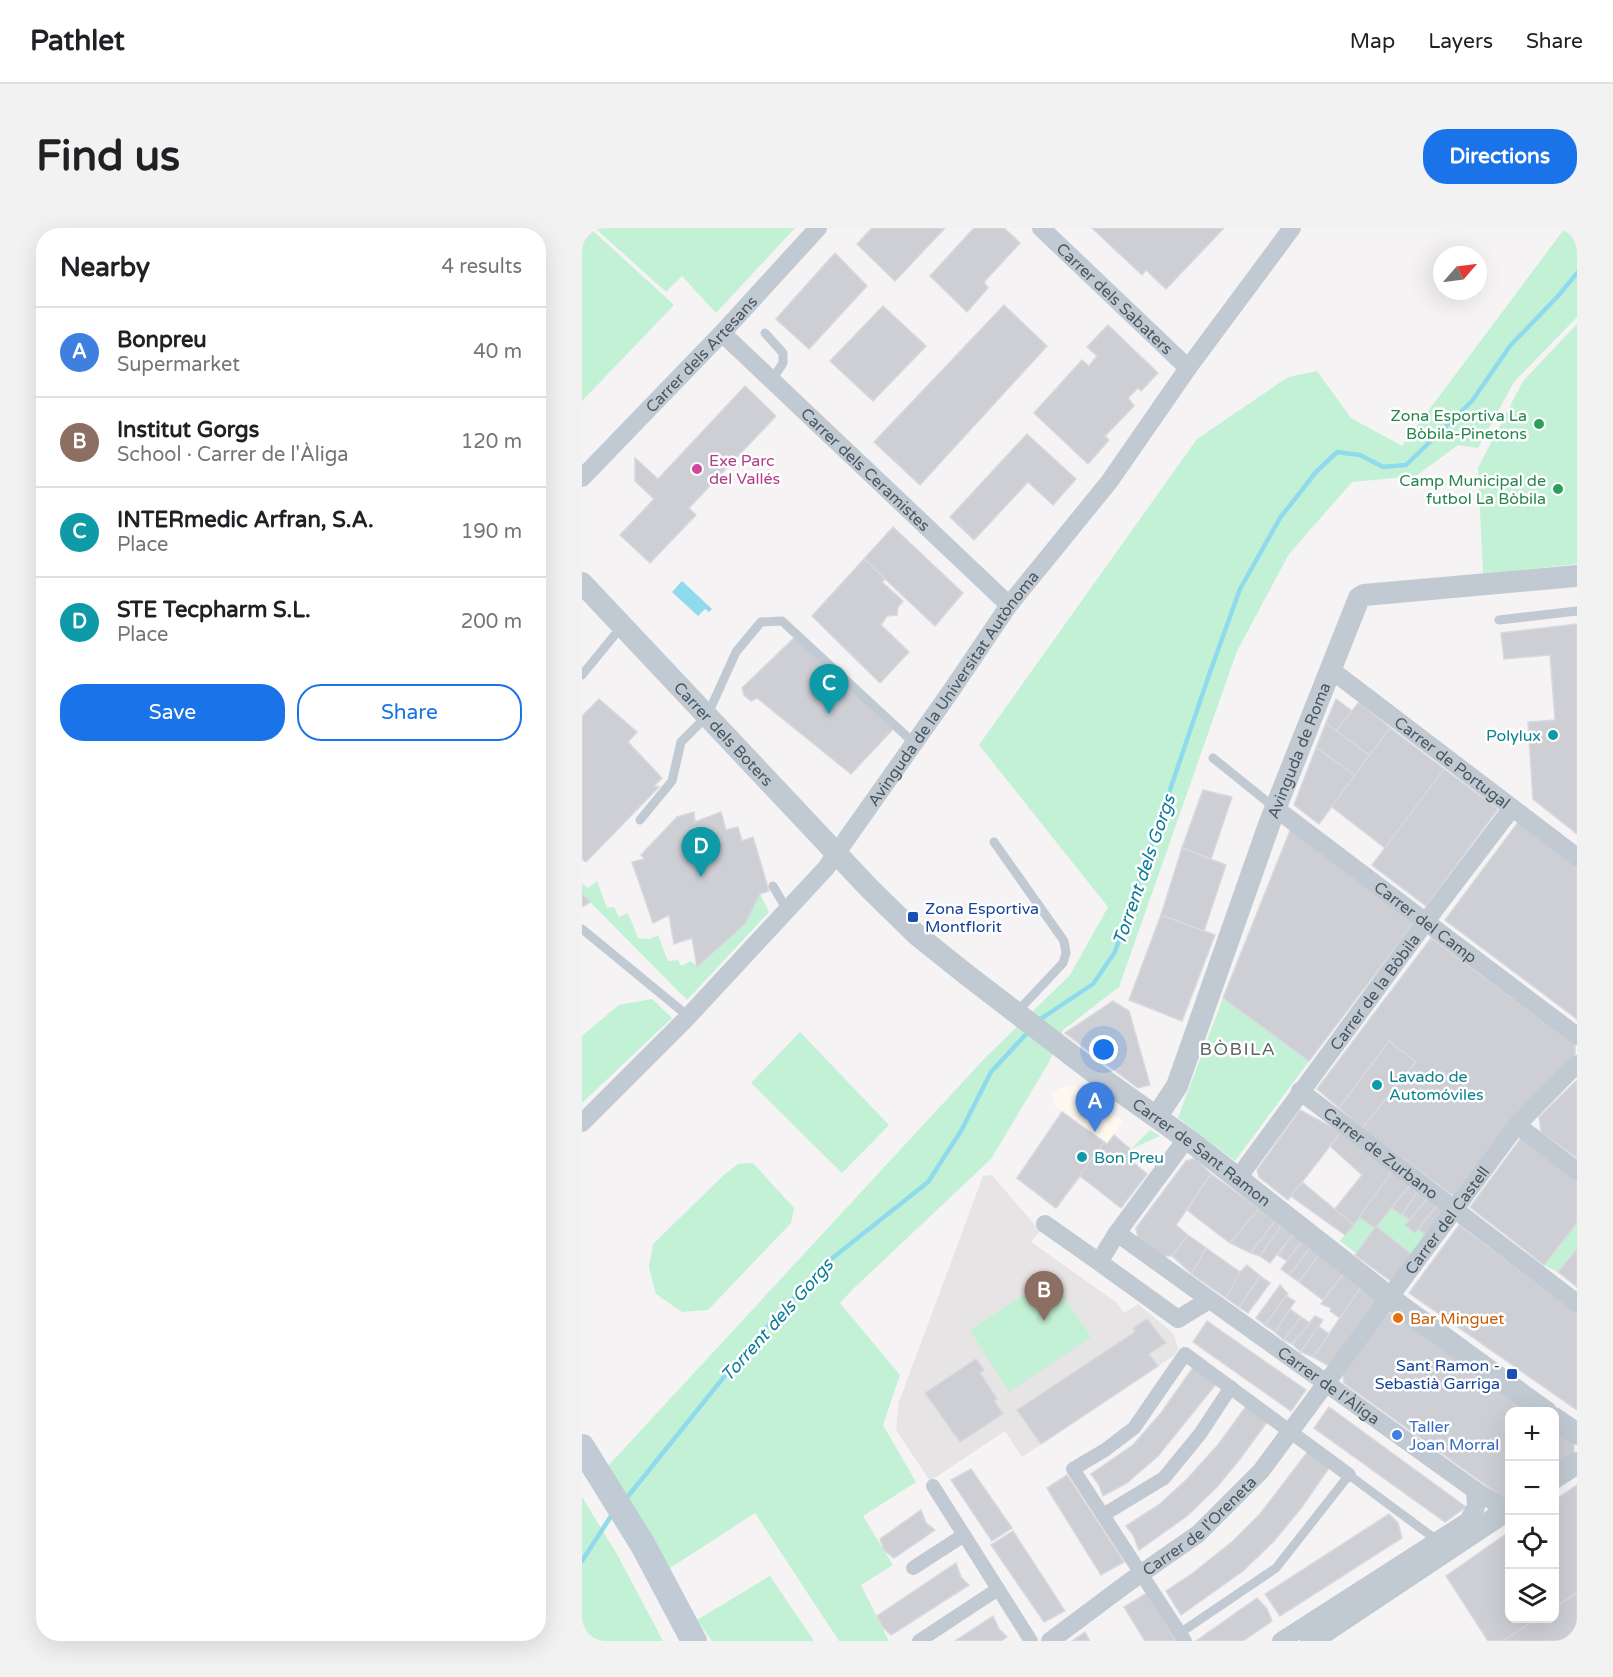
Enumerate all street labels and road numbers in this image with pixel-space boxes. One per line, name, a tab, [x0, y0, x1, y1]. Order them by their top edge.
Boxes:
street label: Carrer dels Sabaters	[1052, 239, 1177, 359]
street label: Carrer dels Artesans	[642, 292, 762, 417]
street label: Carrer dels Ceramistes	[796, 404, 934, 536]
street label: Avinguda de la Universitat Autònoma	[864, 567, 1044, 811]
street label: Carrer dels Boters	[669, 678, 777, 791]
street label: Avinguda de Roma	[1263, 680, 1335, 822]
street label: Carrer de Portugal	[1390, 713, 1514, 813]
street label: Carrer del Camp	[1370, 877, 1481, 968]
street label: Carrer de la Bòbila	[1326, 930, 1425, 1055]
street label: Carrer de Sant Ramon	[1128, 1094, 1274, 1211]
street label: Carrer de Zurbano	[1319, 1103, 1442, 1204]
street label: Carrer del Castell	[1401, 1163, 1494, 1279]
street label: Carrer de l'Àliga	[1273, 1343, 1384, 1430]
street label: Carrer de l'Oreneta	[1139, 1472, 1261, 1581]

